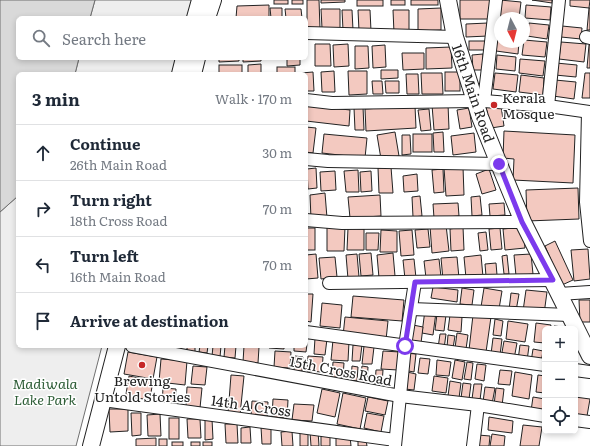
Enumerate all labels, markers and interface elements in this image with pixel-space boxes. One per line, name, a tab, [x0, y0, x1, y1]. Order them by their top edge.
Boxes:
north arrow	[494, 12, 530, 48]
search box	[16, 16, 308, 60]
icon: search	[30, 27, 52, 49]
text: Search here	[62, 27, 146, 50]
street label: 16th Main Road	[448, 41, 500, 145]
text: 3 min	[32, 86, 80, 111]
place label: Kerala Mosque	[502, 87, 555, 123]
text: Walk · 170 m	[215, 89, 292, 108]
marker: Kerala Mosque	[489, 100, 499, 110]
text: Continue	[70, 132, 140, 155]
icon: ahead	[32, 142, 54, 164]
text: 30 m	[262, 143, 292, 162]
text: 26th Main Road	[70, 155, 167, 174]
route end	[490, 155, 508, 173]
text: Turn right	[70, 188, 152, 211]
icon: right	[32, 198, 54, 220]
text: 70 m	[263, 199, 292, 218]
text: 18th Cross Road	[70, 211, 167, 230]
text: Turn left	[70, 244, 139, 267]
icon: left	[32, 254, 54, 276]
text: 70 m	[263, 255, 292, 274]
text: 16th Main Road	[70, 267, 166, 286]
text: Arrive at destination	[70, 309, 229, 332]
icon: arrive	[32, 310, 54, 332]
map controls	[542, 326, 578, 434]
button: +	[542, 326, 578, 362]
route start	[396, 337, 414, 355]
street label: 15th Cross Road	[288, 350, 394, 390]
marker: Brewing Untold Stories	[137, 360, 147, 370]
button: −	[542, 362, 578, 398]
place label: Brewing Untold Stories	[94, 370, 190, 406]
park label: Madiwala Lake Park	[12, 373, 78, 409]
street label: 14th A Cross	[210, 389, 292, 421]
button: locate	[542, 398, 578, 434]

